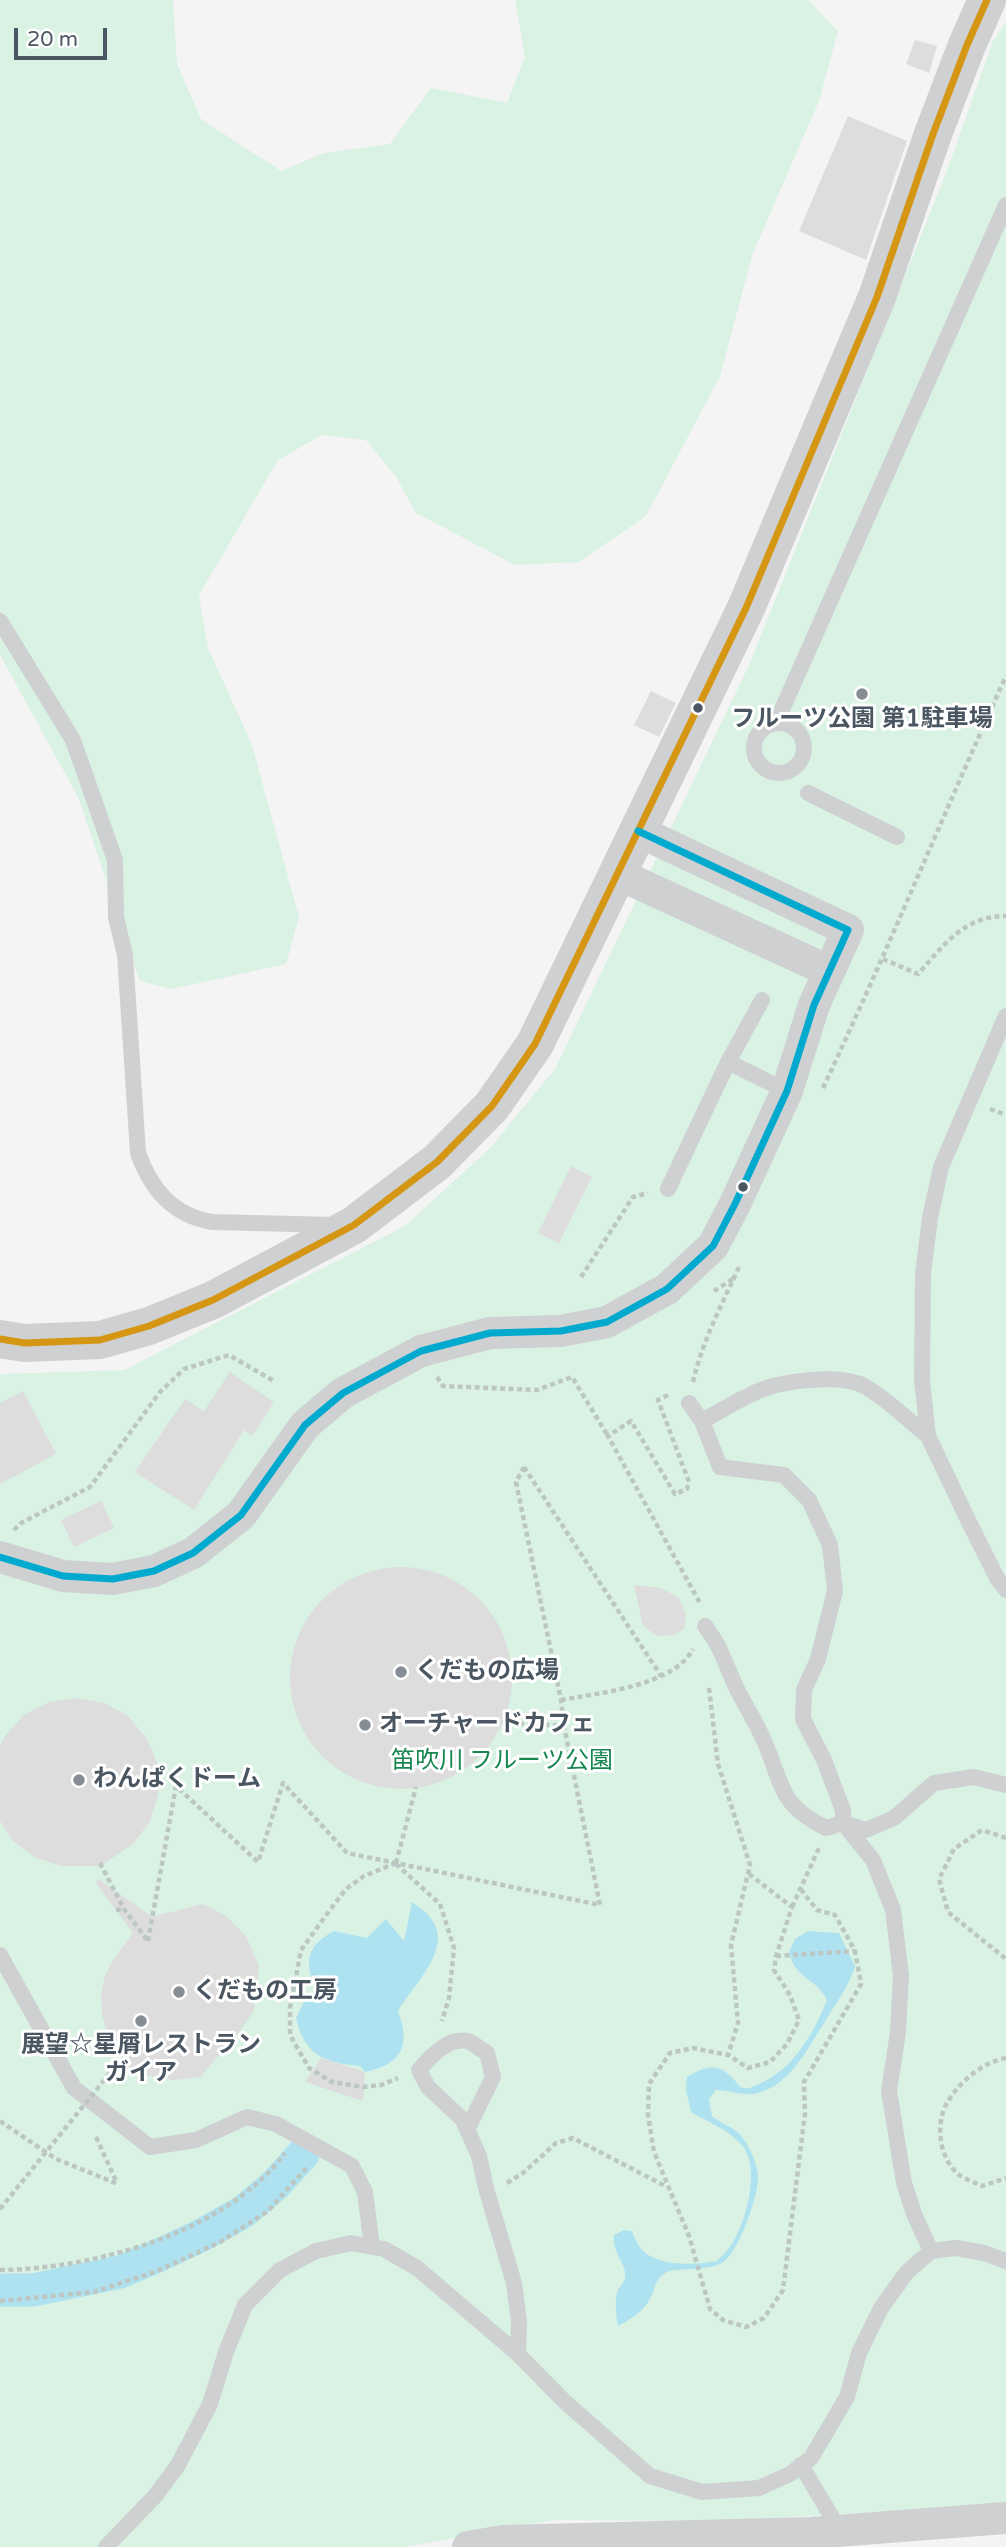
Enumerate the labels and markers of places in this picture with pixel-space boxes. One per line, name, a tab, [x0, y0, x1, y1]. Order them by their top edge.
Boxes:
marker: フルーツ公園 第1駐車場	[854, 686, 870, 702]
unlabelled marker	[691, 701, 705, 715]
place label: フルーツ公園 第1駐車場	[731, 706, 993, 734]
unlabelled marker	[736, 1180, 750, 1194]
place label: くだもの広場	[415, 1658, 559, 1686]
marker: くだもの広場	[393, 1664, 409, 1680]
place label: オーチャードカフェ	[379, 1711, 595, 1739]
marker: オーチャードカフェ	[357, 1717, 373, 1733]
place label: わんぱくドーム	[93, 1766, 261, 1794]
marker: わんぱくドーム	[71, 1772, 87, 1788]
place label: くだもの工房	[193, 1978, 337, 2006]
marker: くだもの工房	[171, 1984, 187, 2000]
marker: 展望☆星屑レストラン ガイア	[133, 2013, 149, 2029]
place label: 展望☆星屑レストラン ガイア	[21, 2032, 261, 2088]

